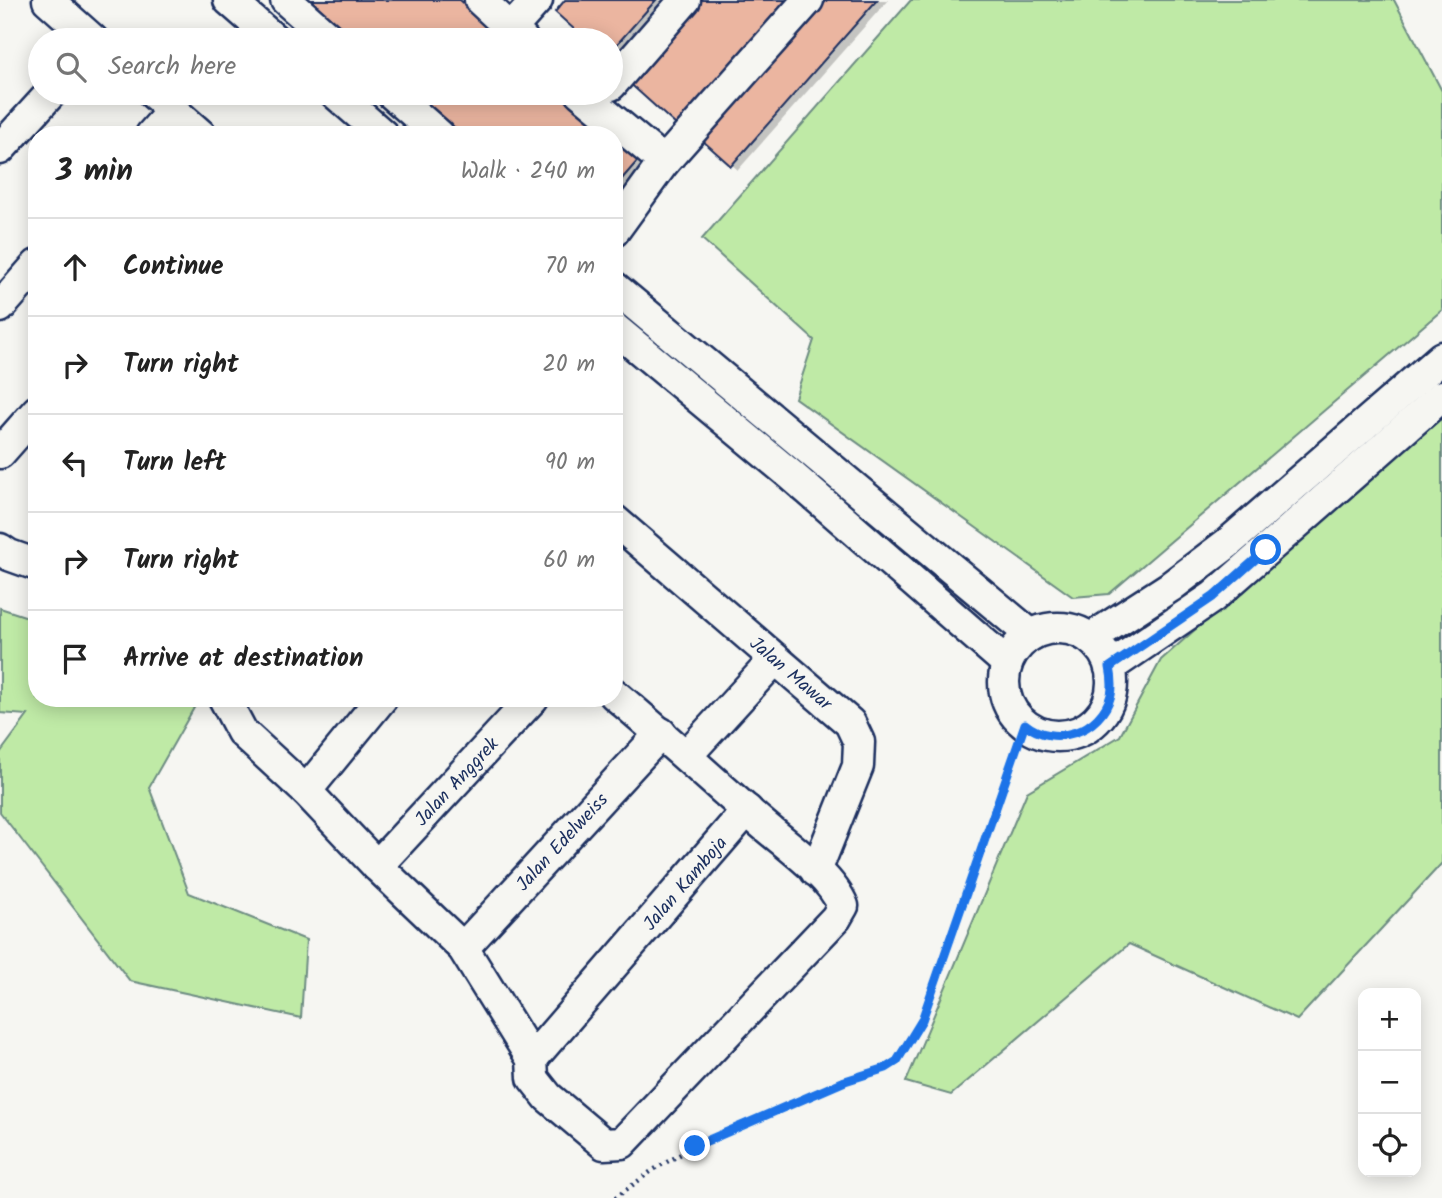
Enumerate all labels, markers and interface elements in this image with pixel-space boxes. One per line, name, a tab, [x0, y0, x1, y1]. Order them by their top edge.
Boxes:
search box	[28, 28, 623, 105]
text: Search here	[108, 46, 236, 88]
icon: search	[52, 48, 90, 86]
text: 3 min	[56, 148, 133, 196]
text: Walk · 240 m	[461, 154, 595, 190]
text: Continue	[123, 246, 224, 288]
icon: ahead	[56, 248, 94, 286]
text: 70 m	[545, 249, 595, 285]
text: Turn right	[123, 344, 239, 386]
icon: right	[56, 346, 94, 384]
text: 20 m	[543, 347, 595, 383]
text: Turn left	[123, 442, 226, 484]
icon: left	[56, 444, 94, 482]
text: 90 m	[545, 445, 595, 481]
route start	[1250, 534, 1281, 565]
text: Turn right	[123, 540, 239, 582]
icon: right	[56, 542, 94, 580]
text: 60 m	[543, 543, 595, 579]
street label: Jalan Mawar	[742, 630, 839, 720]
text: Arrive at destination	[123, 638, 363, 680]
icon: arrive	[56, 640, 94, 678]
street label: Jalan Anggrek	[408, 731, 507, 834]
street label: Jalan Edelweiss	[509, 787, 616, 899]
street label: Jalan Kamboja	[636, 830, 735, 938]
map controls	[1358, 988, 1421, 1177]
button: +	[1358, 988, 1421, 1051]
button: −	[1358, 1051, 1421, 1114]
button: locate	[1358, 1114, 1421, 1177]
route end	[679, 1130, 710, 1161]

